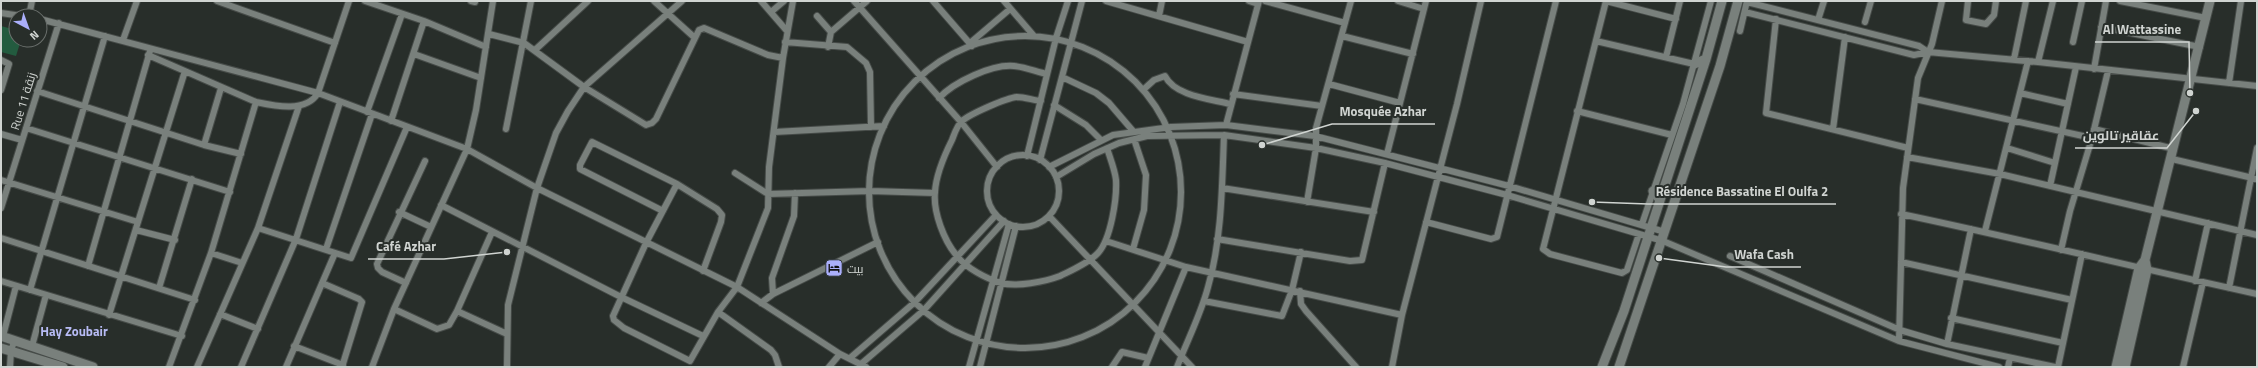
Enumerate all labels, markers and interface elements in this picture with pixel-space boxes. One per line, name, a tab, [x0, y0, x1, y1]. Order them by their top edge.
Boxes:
north arrow	[8, 8, 48, 48]
callout: Al Wattassine	[2095, 17, 2189, 42]
text: Al Wattassine	[2103, 19, 2182, 39]
text: N	[26, 27, 43, 44]
street label: Rue 11 زنقة	[5, 70, 41, 132]
callout: Mosquée Azhar	[1332, 99, 1435, 124]
text: Mosquée Azhar	[1340, 101, 1427, 121]
callout: عقاقير تالوين	[2075, 123, 2167, 148]
text: عقاقير تالوين	[2083, 125, 2159, 145]
callout: Résidence Bassatine El Oulfa 2	[1648, 179, 1836, 204]
text: Résidence Bassatine El Oulfa 2	[1656, 181, 1828, 201]
callout: Café Azhar	[368, 234, 444, 259]
text: Café Azhar	[376, 236, 436, 256]
callout: Wafa Cash	[1726, 242, 1801, 267]
text: Wafa Cash	[1734, 244, 1794, 264]
hotel icon: بيت	[824, 258, 844, 278]
place label: بيت	[847, 259, 864, 278]
district label: Hay Zoubair	[40, 321, 108, 341]

